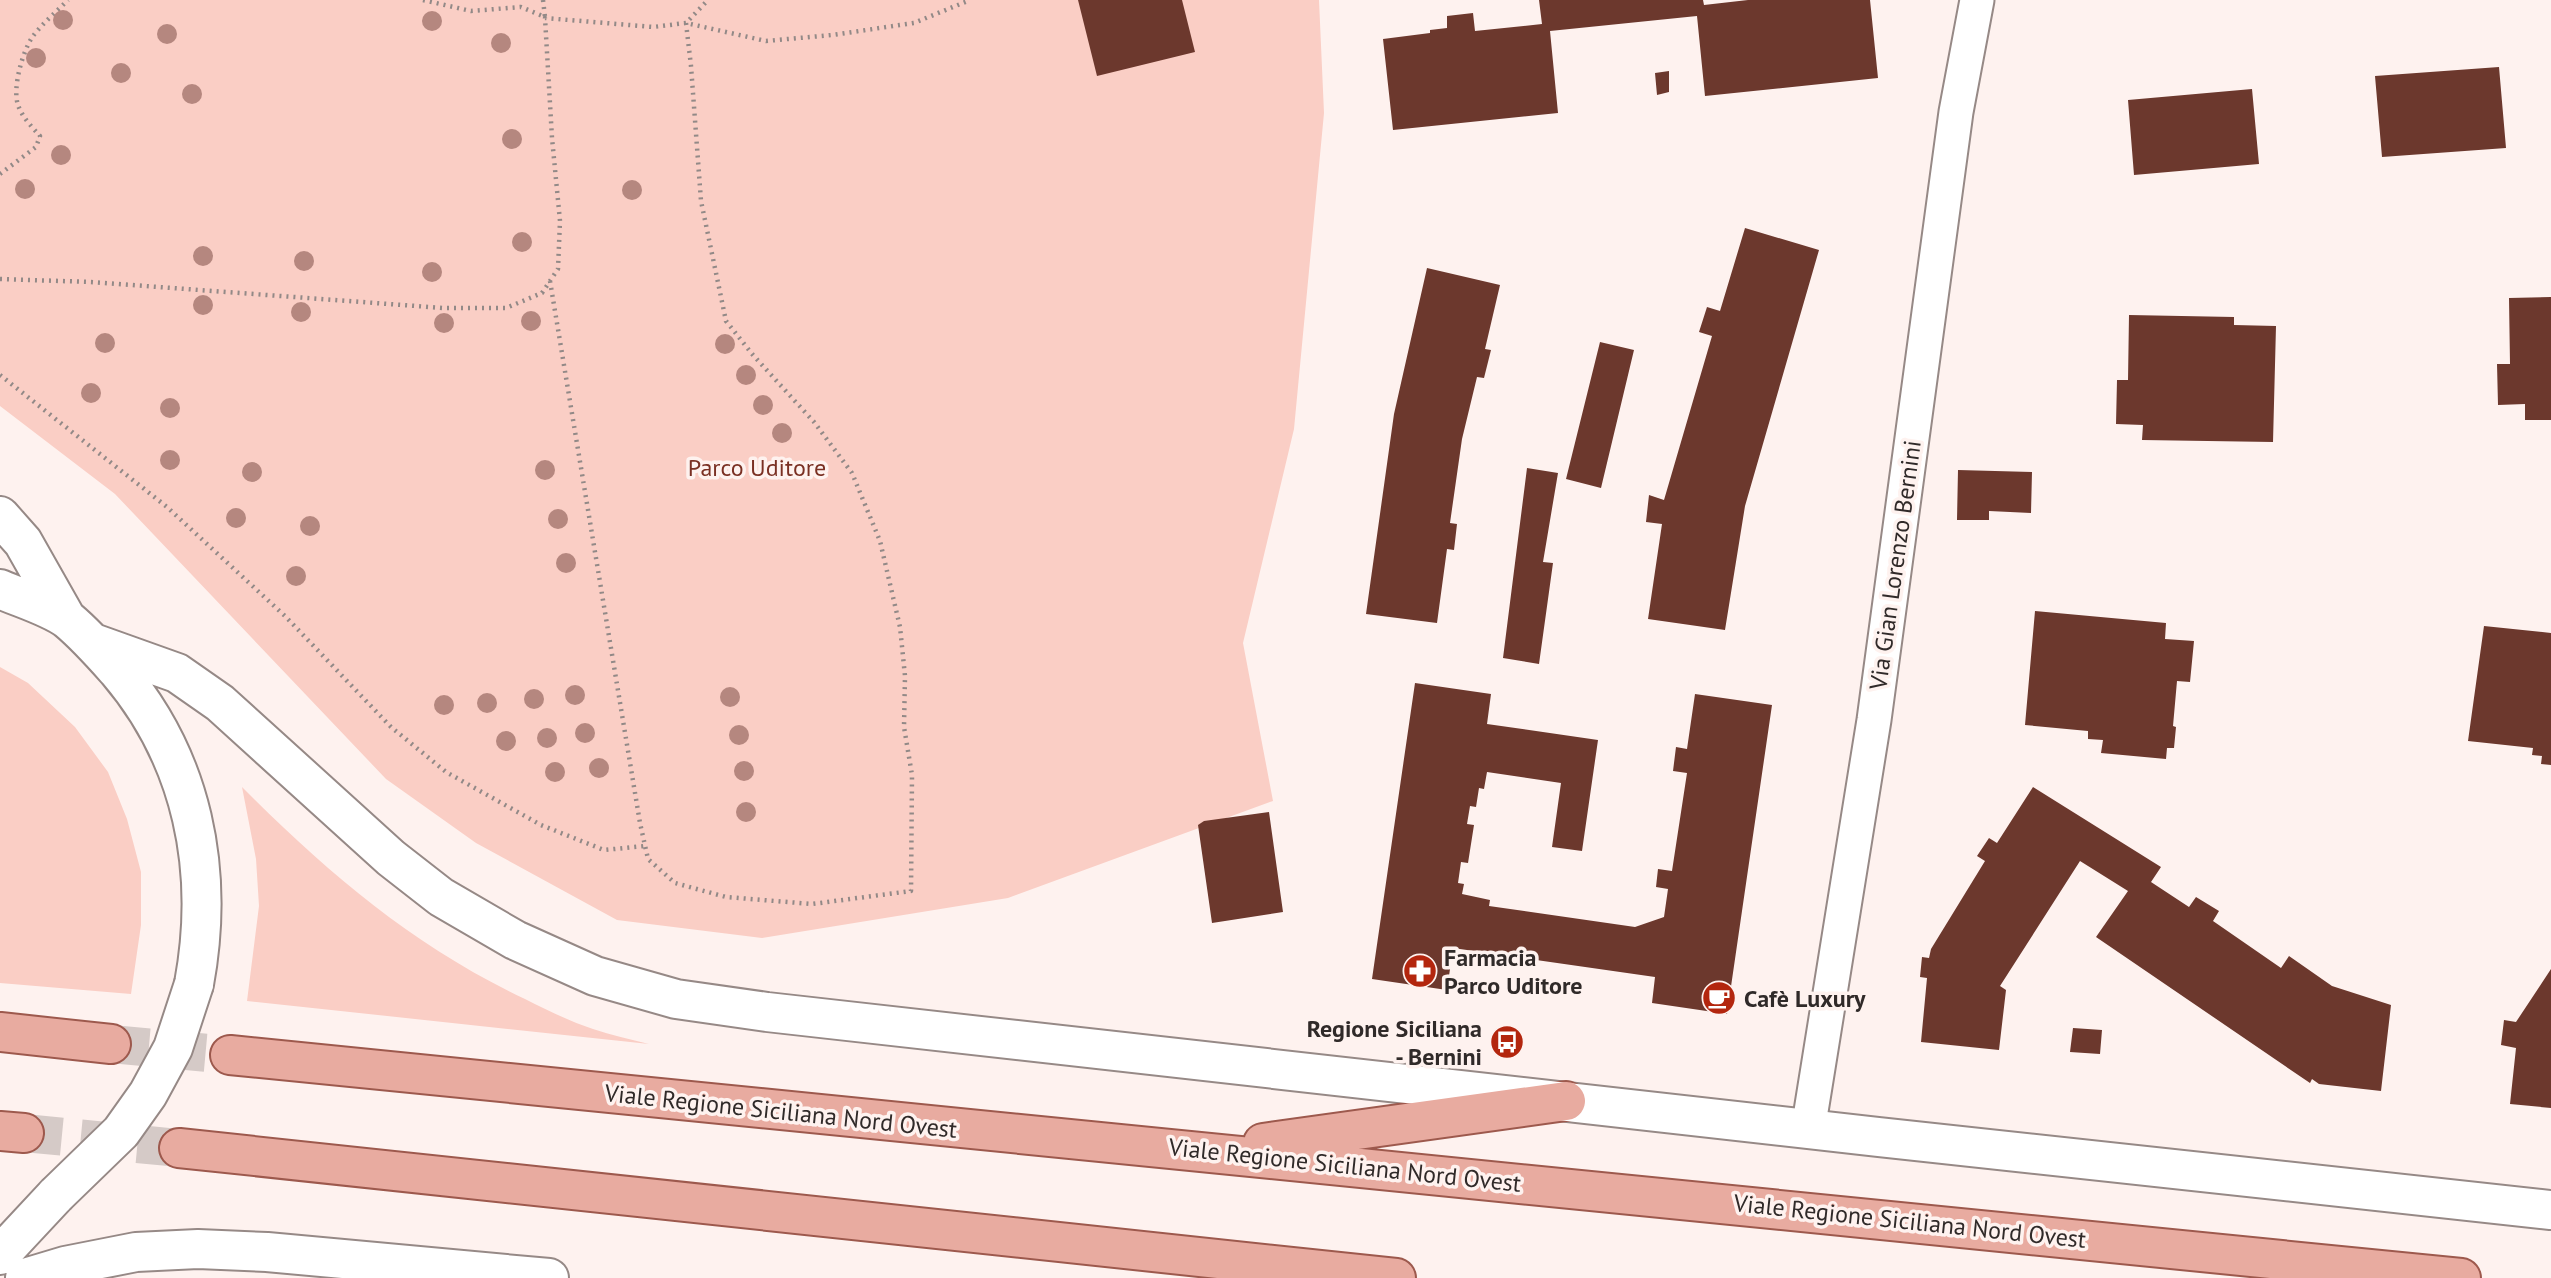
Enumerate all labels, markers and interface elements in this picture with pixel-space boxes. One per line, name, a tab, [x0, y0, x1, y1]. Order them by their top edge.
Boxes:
street label: Via Gian Lorenzo Bernini	[1862, 438, 1928, 693]
park label: Parco Uditore	[688, 452, 826, 483]
place label: Farmacia Parco Uditore	[1444, 942, 1583, 1001]
pharmacy icon: Farmacia Parco Uditore	[1401, 952, 1439, 990]
cafe icon: Cafè Luxury	[1700, 979, 1738, 1017]
place label: Cafè Luxury	[1744, 983, 1866, 1014]
place label: Regione Siciliana - Bernini	[1307, 1013, 1482, 1072]
bus stop icon: Regione Siciliana - Bernini	[1488, 1023, 1526, 1061]
street label: Viale Regione Siciliana Nord Ovest	[602, 1077, 959, 1145]
street label: Viale Regione Siciliana Nord Ovest	[1166, 1131, 1523, 1199]
street label: Viale Regione Siciliana Nord Ovest	[1731, 1187, 2088, 1255]

